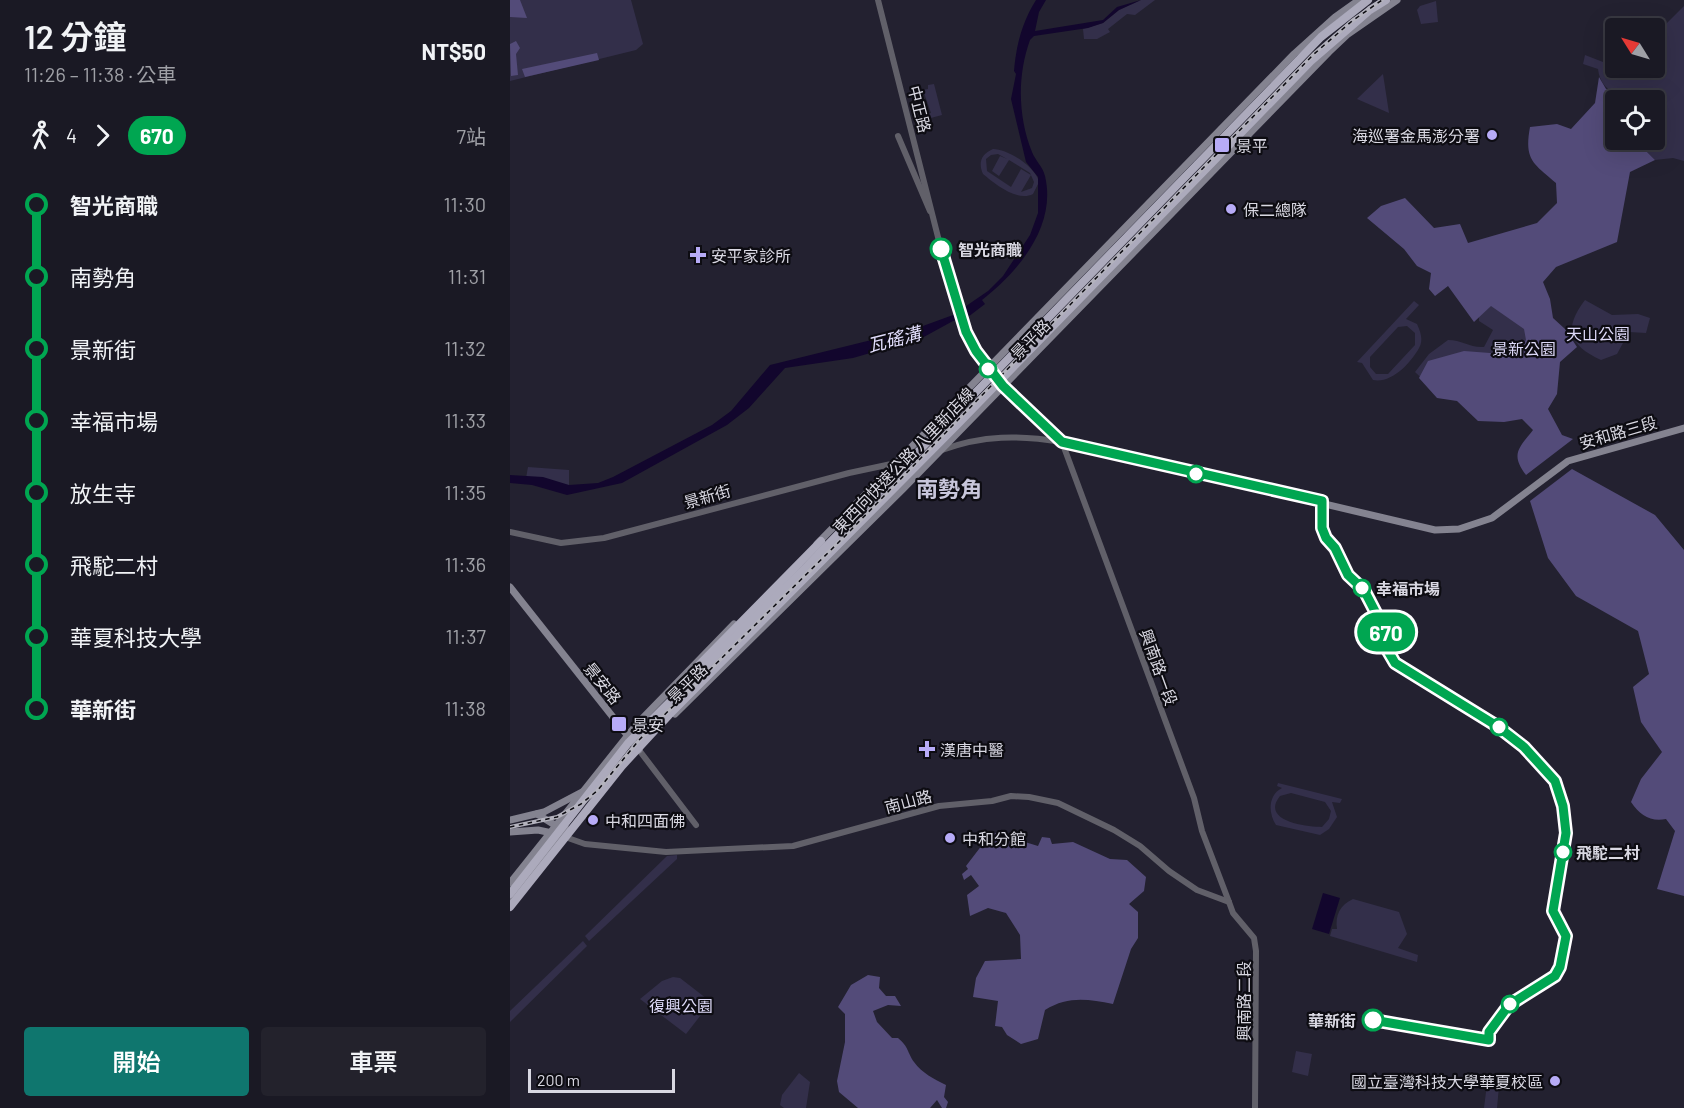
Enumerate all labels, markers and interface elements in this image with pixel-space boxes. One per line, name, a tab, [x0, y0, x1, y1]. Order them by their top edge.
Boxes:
text: 12 分鐘	[24, 16, 126, 56]
north arrow	[1605, 18, 1665, 78]
map controls	[1605, 18, 1665, 150]
text: NT$50	[422, 38, 486, 64]
text: 11:26 – 11:38 · 公車	[24, 62, 177, 86]
street label: 中正路	[905, 83, 935, 135]
button: locate	[1605, 90, 1665, 150]
icon: walk	[24, 119, 57, 152]
icon: forward	[86, 119, 119, 152]
text: 4	[66, 123, 77, 147]
text: 670	[140, 123, 174, 148]
text: 7站	[457, 124, 486, 148]
place label: 海巡署金馬澎分署	[1352, 126, 1480, 145]
marker: 海巡署金馬澎分署	[1485, 128, 1499, 142]
marker: 景平	[1213, 136, 1231, 154]
place label: 景平	[1236, 136, 1268, 155]
text: 智光商職	[70, 192, 158, 218]
text: 11:30	[444, 192, 486, 216]
place label: 保二總隊	[1243, 200, 1307, 219]
marker: 保二總隊	[1224, 202, 1238, 216]
marker: 智光商職	[930, 238, 952, 260]
place label: 智光商職	[958, 240, 1022, 259]
marker: 安平家診所	[689, 246, 707, 264]
place label: 安平家診所	[711, 246, 791, 265]
text: 南勢角	[70, 264, 136, 290]
text: 11:31	[448, 264, 486, 288]
street label: 景平路	[1006, 315, 1054, 363]
water label: 瓦磘溝	[865, 321, 926, 356]
park label: 天山公園	[1566, 324, 1630, 343]
text: 景新街	[70, 336, 136, 362]
text: 11:32	[444, 336, 486, 360]
park label: 景新公園	[1492, 339, 1556, 358]
unlabelled marker	[979, 360, 997, 378]
street label: 東西向快速公路 八里新店線	[828, 383, 978, 537]
text: 幸福市場	[70, 408, 158, 434]
text: 11:33	[445, 408, 486, 432]
street label: 安和路三段	[1577, 412, 1659, 452]
unlabelled marker	[1187, 465, 1205, 483]
district label: 南勢角	[916, 475, 982, 501]
text: 放生寺	[70, 480, 136, 506]
text: 11:35	[445, 480, 486, 504]
street label: 景新街	[681, 480, 733, 512]
text: 飛駝二村	[70, 552, 158, 578]
text: 11:36	[445, 552, 486, 576]
marker: 幸福市場	[1353, 579, 1371, 597]
place label: 幸福市場	[1376, 579, 1440, 598]
line badge: 670	[1352, 612, 1420, 652]
text: 670	[1369, 620, 1403, 645]
text: 華夏科技大學	[70, 624, 202, 650]
text: 11:37	[445, 624, 486, 648]
street label: 興南路一段	[1136, 626, 1182, 708]
street label: 景安路	[581, 658, 625, 708]
street label: 景平路	[663, 659, 711, 707]
text: 華新街	[70, 696, 136, 722]
text: 11:38	[444, 696, 486, 720]
marker: 景安	[610, 715, 628, 733]
place label: 景安	[632, 715, 664, 734]
unlabelled marker	[1490, 718, 1508, 736]
marker: 漢唐中醫	[918, 740, 936, 758]
place label: 漢唐中醫	[940, 740, 1004, 759]
street label: 南山路	[882, 786, 934, 816]
place label: 中和四面佛	[605, 811, 685, 830]
marker: 中和四面佛	[586, 813, 600, 827]
place label: 中和分館	[962, 829, 1026, 848]
marker: 中和分館	[943, 831, 957, 845]
marker: 飛駝二村	[1554, 843, 1572, 861]
place label: 飛駝二村	[1576, 843, 1640, 862]
street label: 興南路二段	[1234, 961, 1253, 1041]
unlabelled marker	[1501, 995, 1519, 1013]
park label: 復興公園	[649, 996, 713, 1015]
marker: 華新街	[1362, 1009, 1384, 1031]
place label: 華新街	[1308, 1011, 1356, 1030]
button: 開始	[24, 1027, 249, 1096]
button: 車票	[261, 1027, 486, 1096]
scale bar	[528, 1066, 675, 1094]
text: 200 m	[537, 1070, 580, 1089]
place label: 國立臺灣科技大學華夏校區	[1351, 1072, 1543, 1091]
marker: 國立臺灣科技大學華夏校區	[1548, 1074, 1562, 1088]

